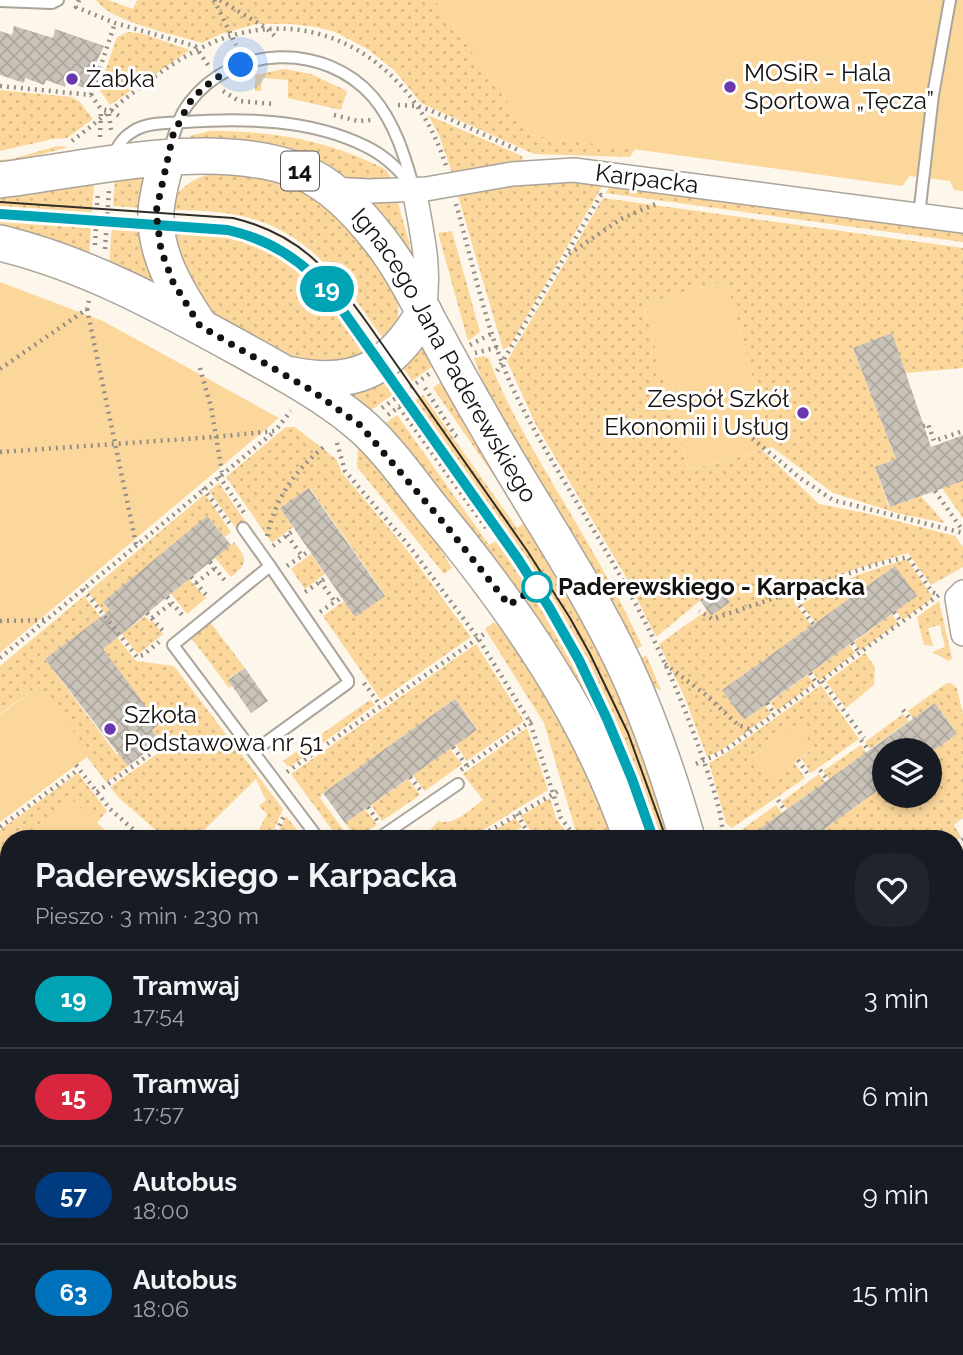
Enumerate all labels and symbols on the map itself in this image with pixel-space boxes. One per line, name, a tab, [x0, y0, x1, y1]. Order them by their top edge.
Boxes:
your location	[223, 47, 258, 82]
place label: MOSiR - Hala Sportowa „Tęcza”	[744, 58, 934, 115]
place label: Żabka	[86, 64, 155, 93]
marker: Żabka	[64, 71, 80, 87]
marker: MOSiR - Hala Sportowa „Tęcza”	[722, 79, 738, 95]
road number: 14	[281, 152, 319, 190]
street label: Karpacka	[594, 158, 700, 199]
street label: Ignacego Jana Paderewskiego	[346, 202, 544, 507]
line badge: 19	[296, 266, 358, 312]
place label: Zespół Szkół Ekonomii i Usług	[604, 384, 790, 441]
marker: Zespół Szkół Ekonomii i Usług	[795, 405, 811, 421]
marker: Paderewskiego - Karpacka	[522, 572, 552, 602]
place label: Paderewskiego - Karpacka	[558, 572, 865, 601]
place label: Szkoła Podstawowa nr 51	[124, 700, 323, 757]
marker: Szkoła Podstawowa nr 51	[102, 721, 118, 737]

